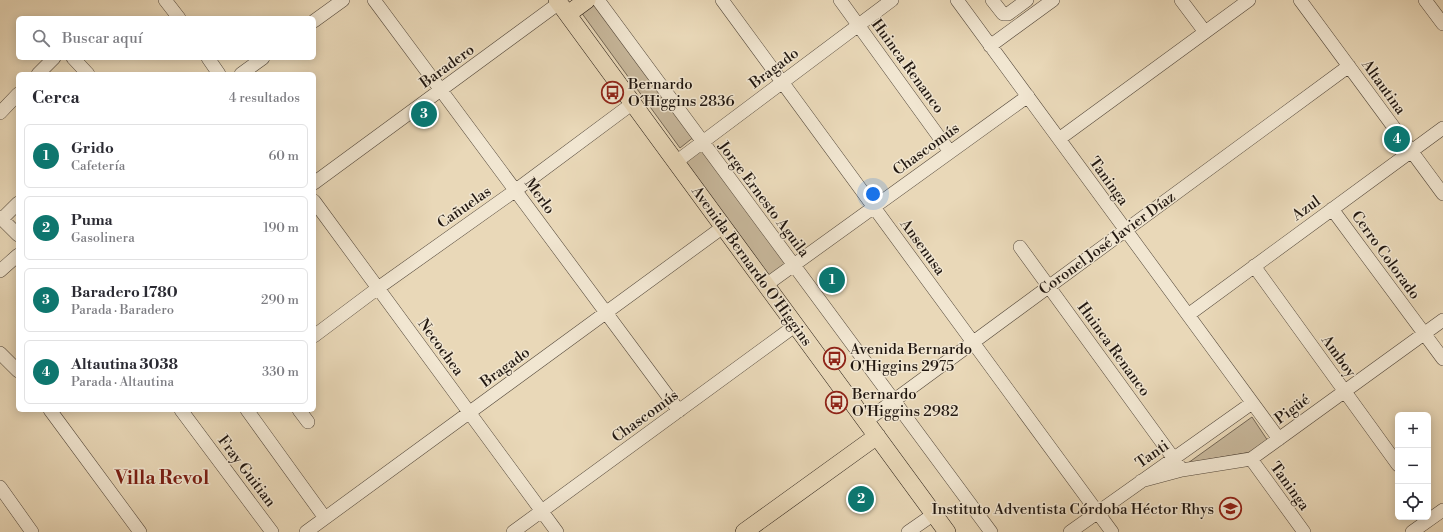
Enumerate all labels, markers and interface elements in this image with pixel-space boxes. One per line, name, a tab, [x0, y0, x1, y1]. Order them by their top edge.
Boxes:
street label: Huinca Renanco	[867, 15, 948, 117]
search box	[16, 16, 316, 60]
icon: search	[30, 27, 52, 49]
text: Buscar aquí	[62, 29, 143, 48]
street label: Baradero	[415, 40, 478, 93]
street label: Bragado	[745, 44, 803, 94]
street label: Altautina	[1357, 55, 1410, 119]
place label: Bernardo O´Higgins 2836	[627, 75, 735, 111]
bus stop icon: Bernardo O´Higgins 2836	[600, 80, 626, 106]
text: Cerca	[32, 87, 80, 109]
text: 4 resultados	[229, 90, 300, 106]
pin: 3	[411, 99, 437, 129]
street label: Chascomús	[889, 119, 963, 180]
pin: 4	[1384, 124, 1410, 154]
street label: Jorge Ernesto Aguila	[713, 137, 814, 261]
text: Grido	[71, 139, 114, 158]
text: 1	[43, 148, 49, 164]
text: 60 m	[268, 148, 299, 164]
street label: Taninga	[1085, 153, 1133, 210]
text: Cafetería	[71, 158, 125, 174]
street label: Merlo	[520, 175, 559, 218]
street label: Cañuelas	[434, 182, 495, 233]
street label: Avenida Bernardo O'Higgins	[687, 182, 816, 350]
your location	[863, 184, 883, 204]
street label: Coronel José Javier Díaz	[1035, 187, 1179, 299]
street label: Azul	[1288, 191, 1325, 226]
street label: Cerro Colorado	[1347, 207, 1424, 303]
text: Puma	[71, 211, 113, 230]
street label: Ansenusa	[895, 215, 950, 280]
text: 2	[42, 220, 50, 236]
text: 190 m	[263, 220, 299, 236]
text: Gasolinera	[71, 230, 135, 246]
pin: 1	[819, 265, 845, 295]
text: Baradero 1780	[71, 283, 178, 302]
text: 3	[42, 292, 50, 308]
text: 290 m	[261, 292, 299, 308]
street label: Huinca Renanco	[1073, 298, 1154, 400]
text: Parada · Baradero	[71, 302, 174, 318]
street label: Necochea	[413, 315, 468, 380]
street label: Amboy	[1316, 331, 1361, 382]
place label: Avenida Bernardo O'Higgins 2975	[849, 340, 972, 376]
street label: Bragado	[476, 343, 534, 392]
bus stop icon: Avenida Bernardo O'Higgins 2975	[822, 345, 848, 371]
text: Altautina 3038	[71, 355, 178, 374]
text: 4	[42, 364, 50, 380]
text: 330 m	[262, 364, 299, 380]
text: Parada · Altautina	[71, 374, 174, 390]
place label: Bernardo O'Higgins 2982	[851, 385, 959, 421]
street label: Chascomús	[608, 386, 682, 447]
bus stop icon: Bernardo O'Higgins 2982	[824, 390, 850, 416]
street label: Pigüé	[1271, 390, 1314, 429]
map controls	[1395, 412, 1431, 520]
button: +	[1395, 412, 1431, 448]
street label: Fray Guitian	[213, 432, 280, 511]
street label: Tanti	[1132, 436, 1173, 473]
button: −	[1395, 448, 1431, 484]
street label: Taninga	[1266, 458, 1314, 515]
district label: Villa Revol	[114, 466, 209, 490]
pin: 2	[848, 484, 874, 514]
button: locate	[1395, 484, 1431, 520]
school or university icon: Instituto Adventista Córdoba Héctor Rhys	[1217, 496, 1243, 522]
place label: Instituto Adventista Córdoba Héctor Rhys	[932, 500, 1214, 519]

